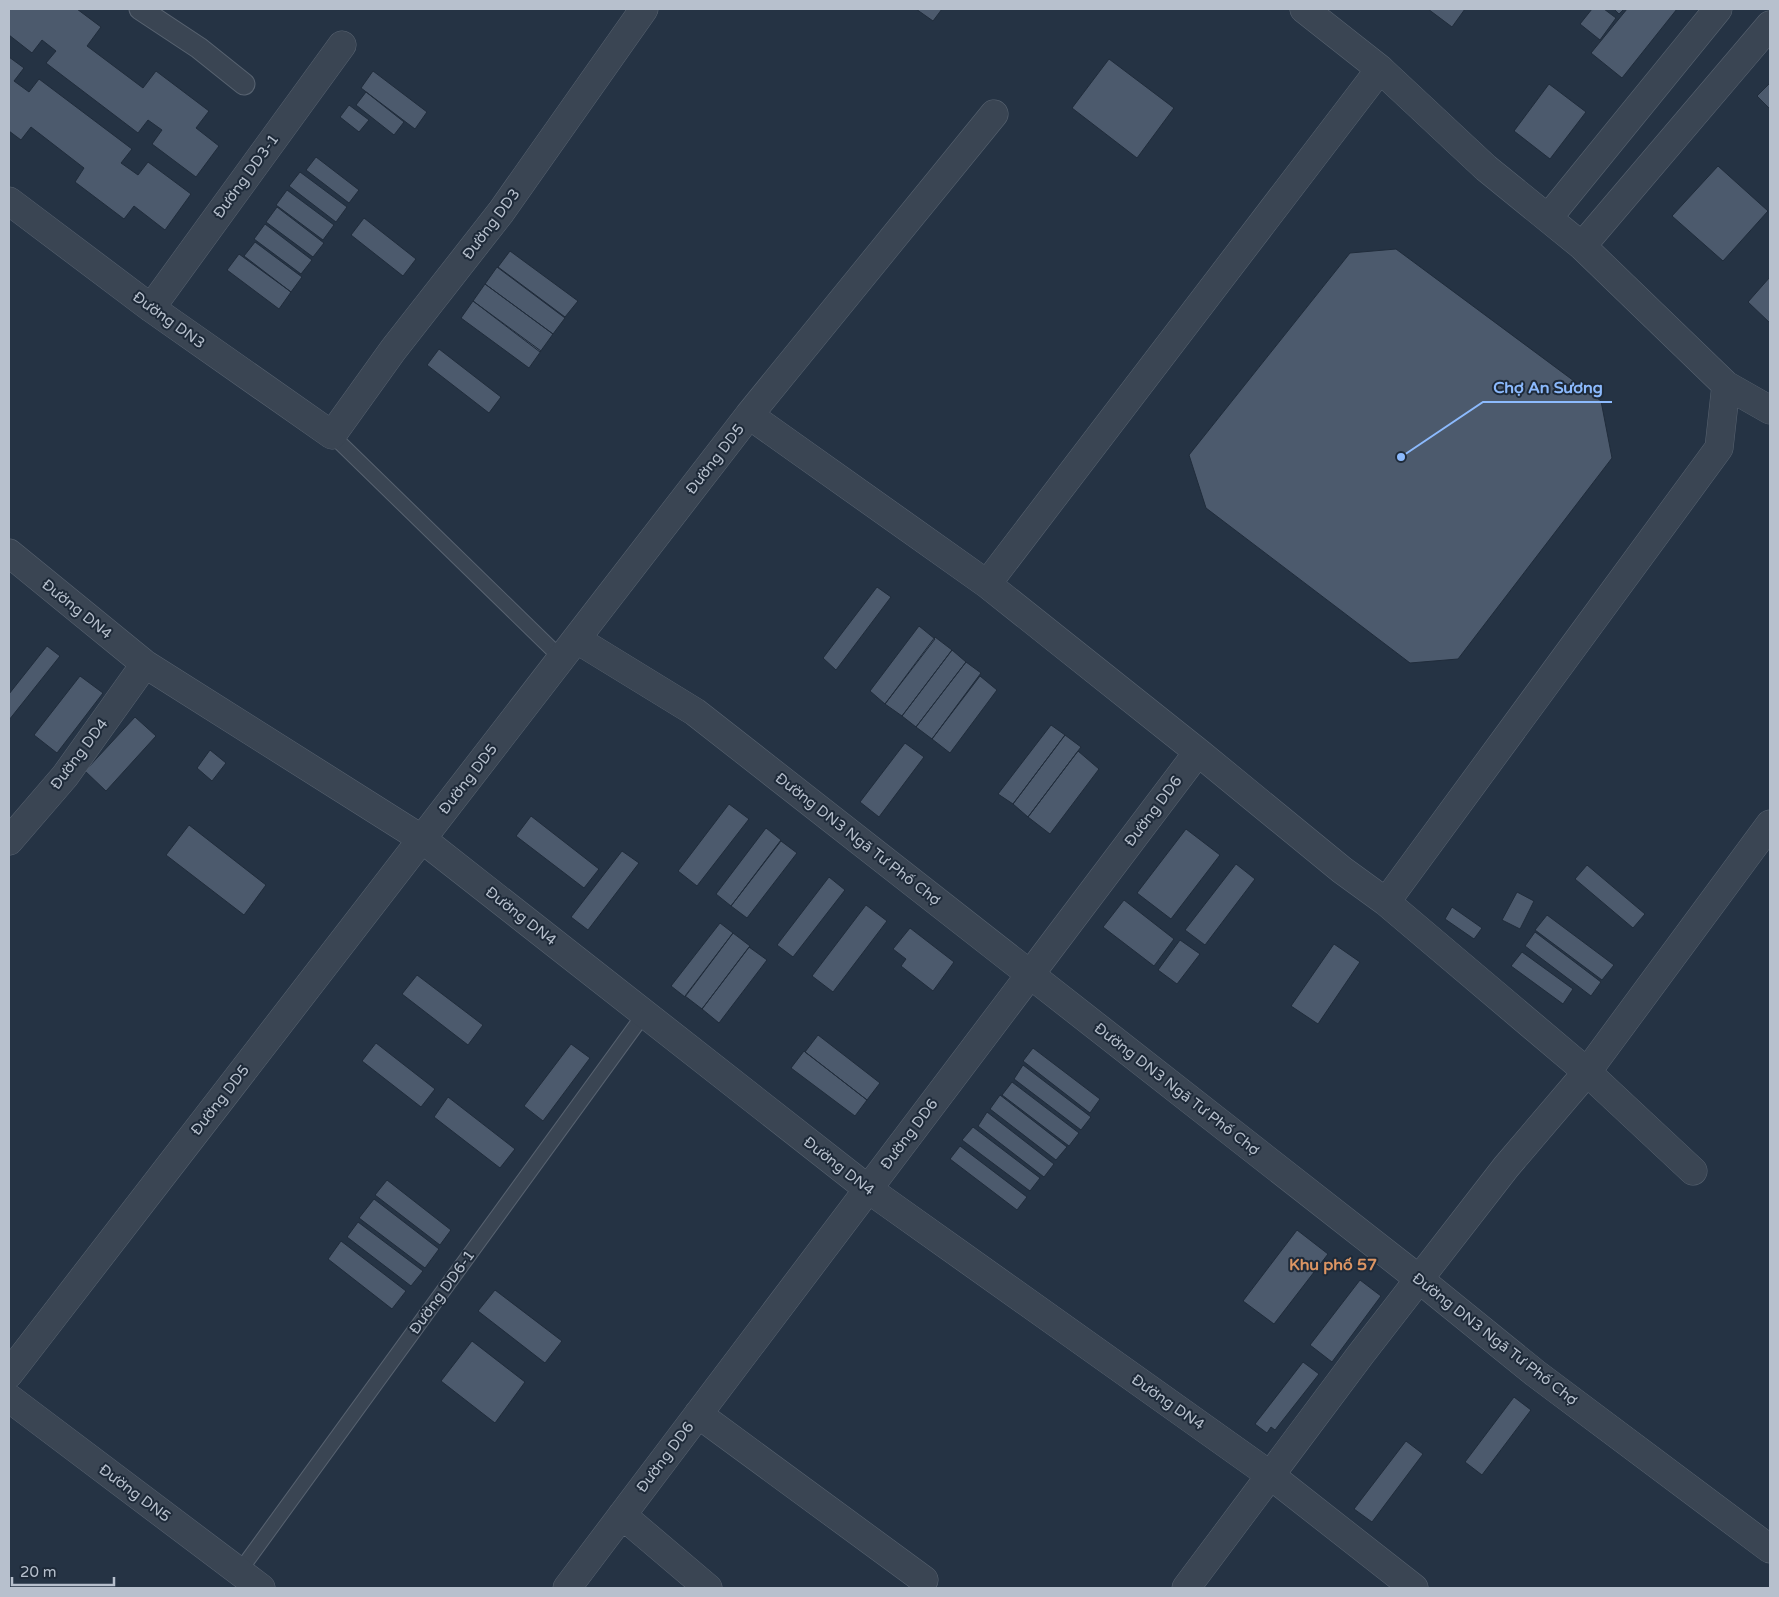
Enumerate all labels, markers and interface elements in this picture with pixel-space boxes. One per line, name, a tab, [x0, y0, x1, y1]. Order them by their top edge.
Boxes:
street label: Đường DD3-1	[209, 130, 283, 222]
street label: Đường DD3	[459, 185, 523, 263]
street label: Đường DN3	[129, 288, 209, 352]
callout: Chợ An Sương	[1483, 371, 1612, 402]
text: Chợ An Sương	[1493, 378, 1603, 398]
street label: Đường DD5	[682, 420, 748, 498]
street label: Đường DN4	[38, 575, 116, 643]
street label: Đường DD4	[47, 715, 111, 793]
street label: Đường DD5	[435, 740, 501, 818]
street label: Đường DN3 Ngã Tư Phố Chợ	[772, 769, 944, 909]
street label: Đường DD6	[1121, 772, 1185, 850]
street label: Đường DN4	[482, 883, 560, 949]
street label: Đường DN3 Ngã Tư Phố Chợ	[1091, 1019, 1263, 1159]
street label: Đường DD5	[187, 1061, 253, 1139]
street label: Đường DD6	[877, 1095, 941, 1173]
street label: Đường DN4	[800, 1133, 878, 1199]
street label: Đường DD6-1	[405, 1246, 479, 1338]
district label: Khu phố 57	[1289, 1255, 1377, 1275]
street label: Đường DN3 Ngã Tư Phố Chợ	[1409, 1269, 1581, 1409]
street label: Đường DN4	[1128, 1370, 1208, 1434]
street label: Đường DD6	[633, 1418, 697, 1496]
street label: Đường DN5	[96, 1460, 174, 1526]
scale bar	[12, 1554, 115, 1586]
text: 20 m	[20, 1563, 57, 1581]

